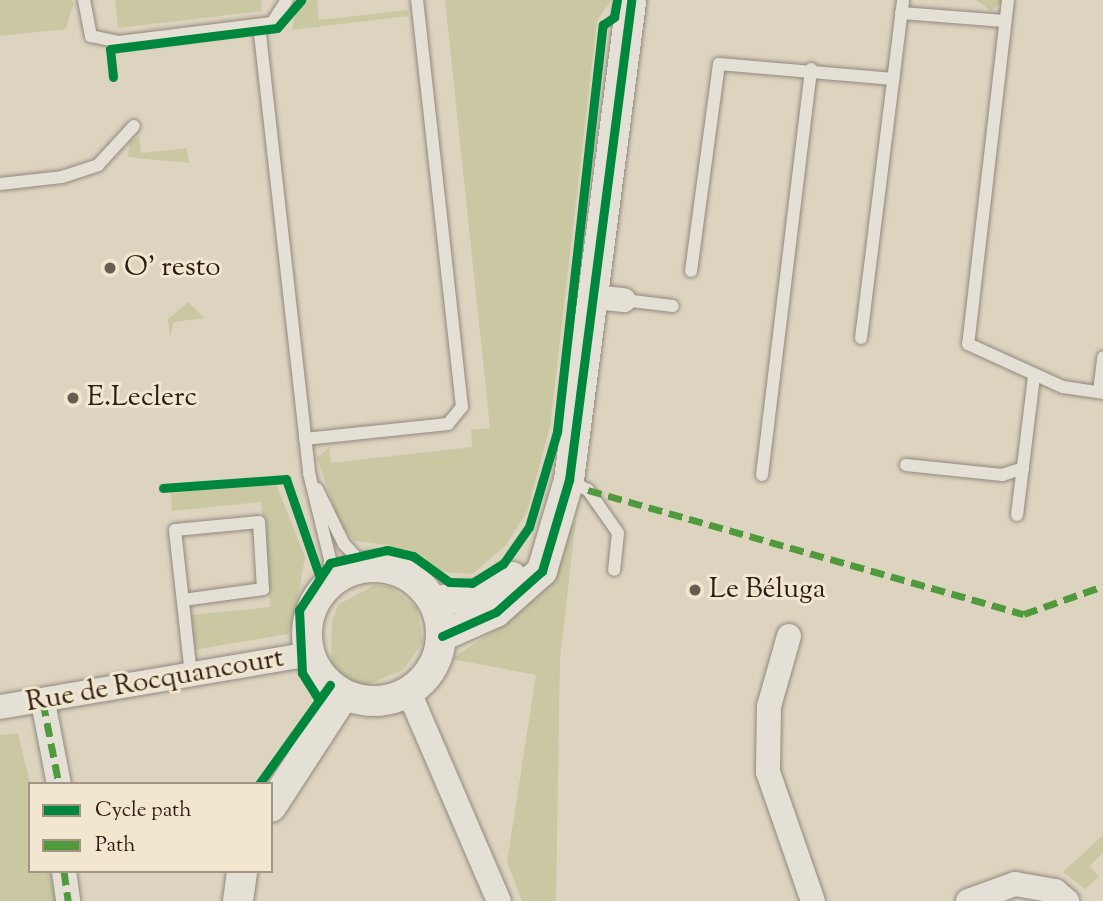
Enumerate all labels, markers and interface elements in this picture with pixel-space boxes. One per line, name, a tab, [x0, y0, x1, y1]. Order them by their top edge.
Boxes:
place label: O' resto	[124, 251, 221, 285]
marker: O' resto	[102, 260, 118, 276]
place label: E.Leclerc	[87, 381, 197, 415]
marker: E.Leclerc	[65, 390, 81, 406]
place label: Le Béluga	[709, 573, 826, 607]
marker: Le Béluga	[687, 582, 703, 598]
street label: Rue de Rocquancourt	[24, 642, 286, 720]
legend	[28, 782, 273, 873]
text: Cycle path	[95, 796, 192, 826]
text: Path	[95, 831, 136, 861]

